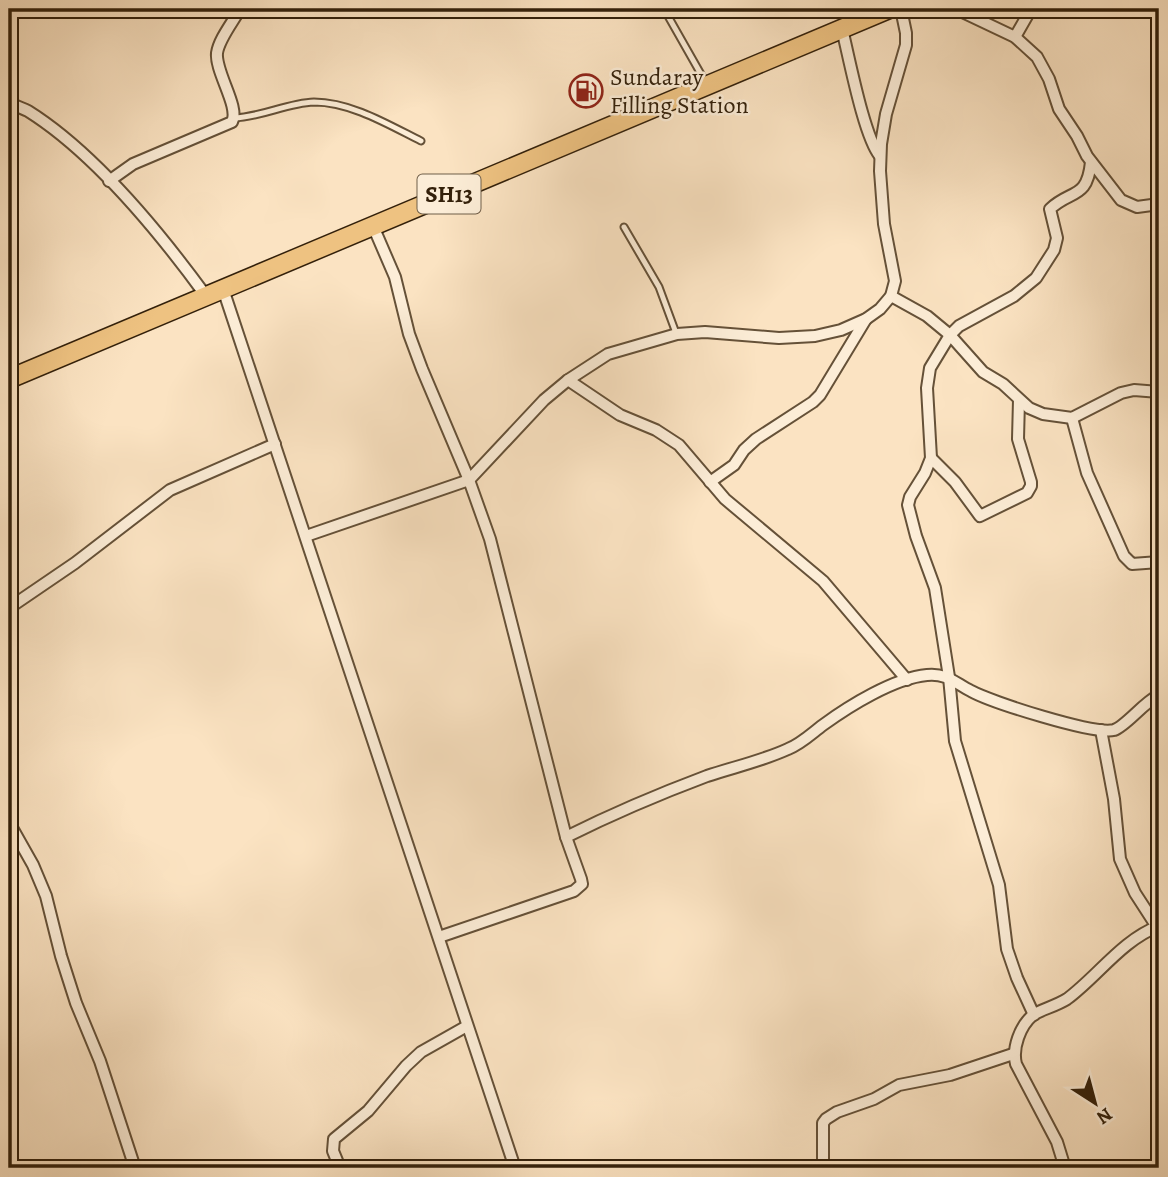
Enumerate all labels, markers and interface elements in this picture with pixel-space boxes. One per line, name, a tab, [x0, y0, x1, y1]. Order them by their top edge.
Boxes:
place label: Sundaray Filling Station	[610, 61, 749, 121]
fuel station icon: Sundaray Filling Station	[567, 72, 605, 110]
road number: SH13	[418, 174, 480, 214]
north arrow	[1060, 1068, 1130, 1138]
text: N	[1091, 1101, 1118, 1131]

